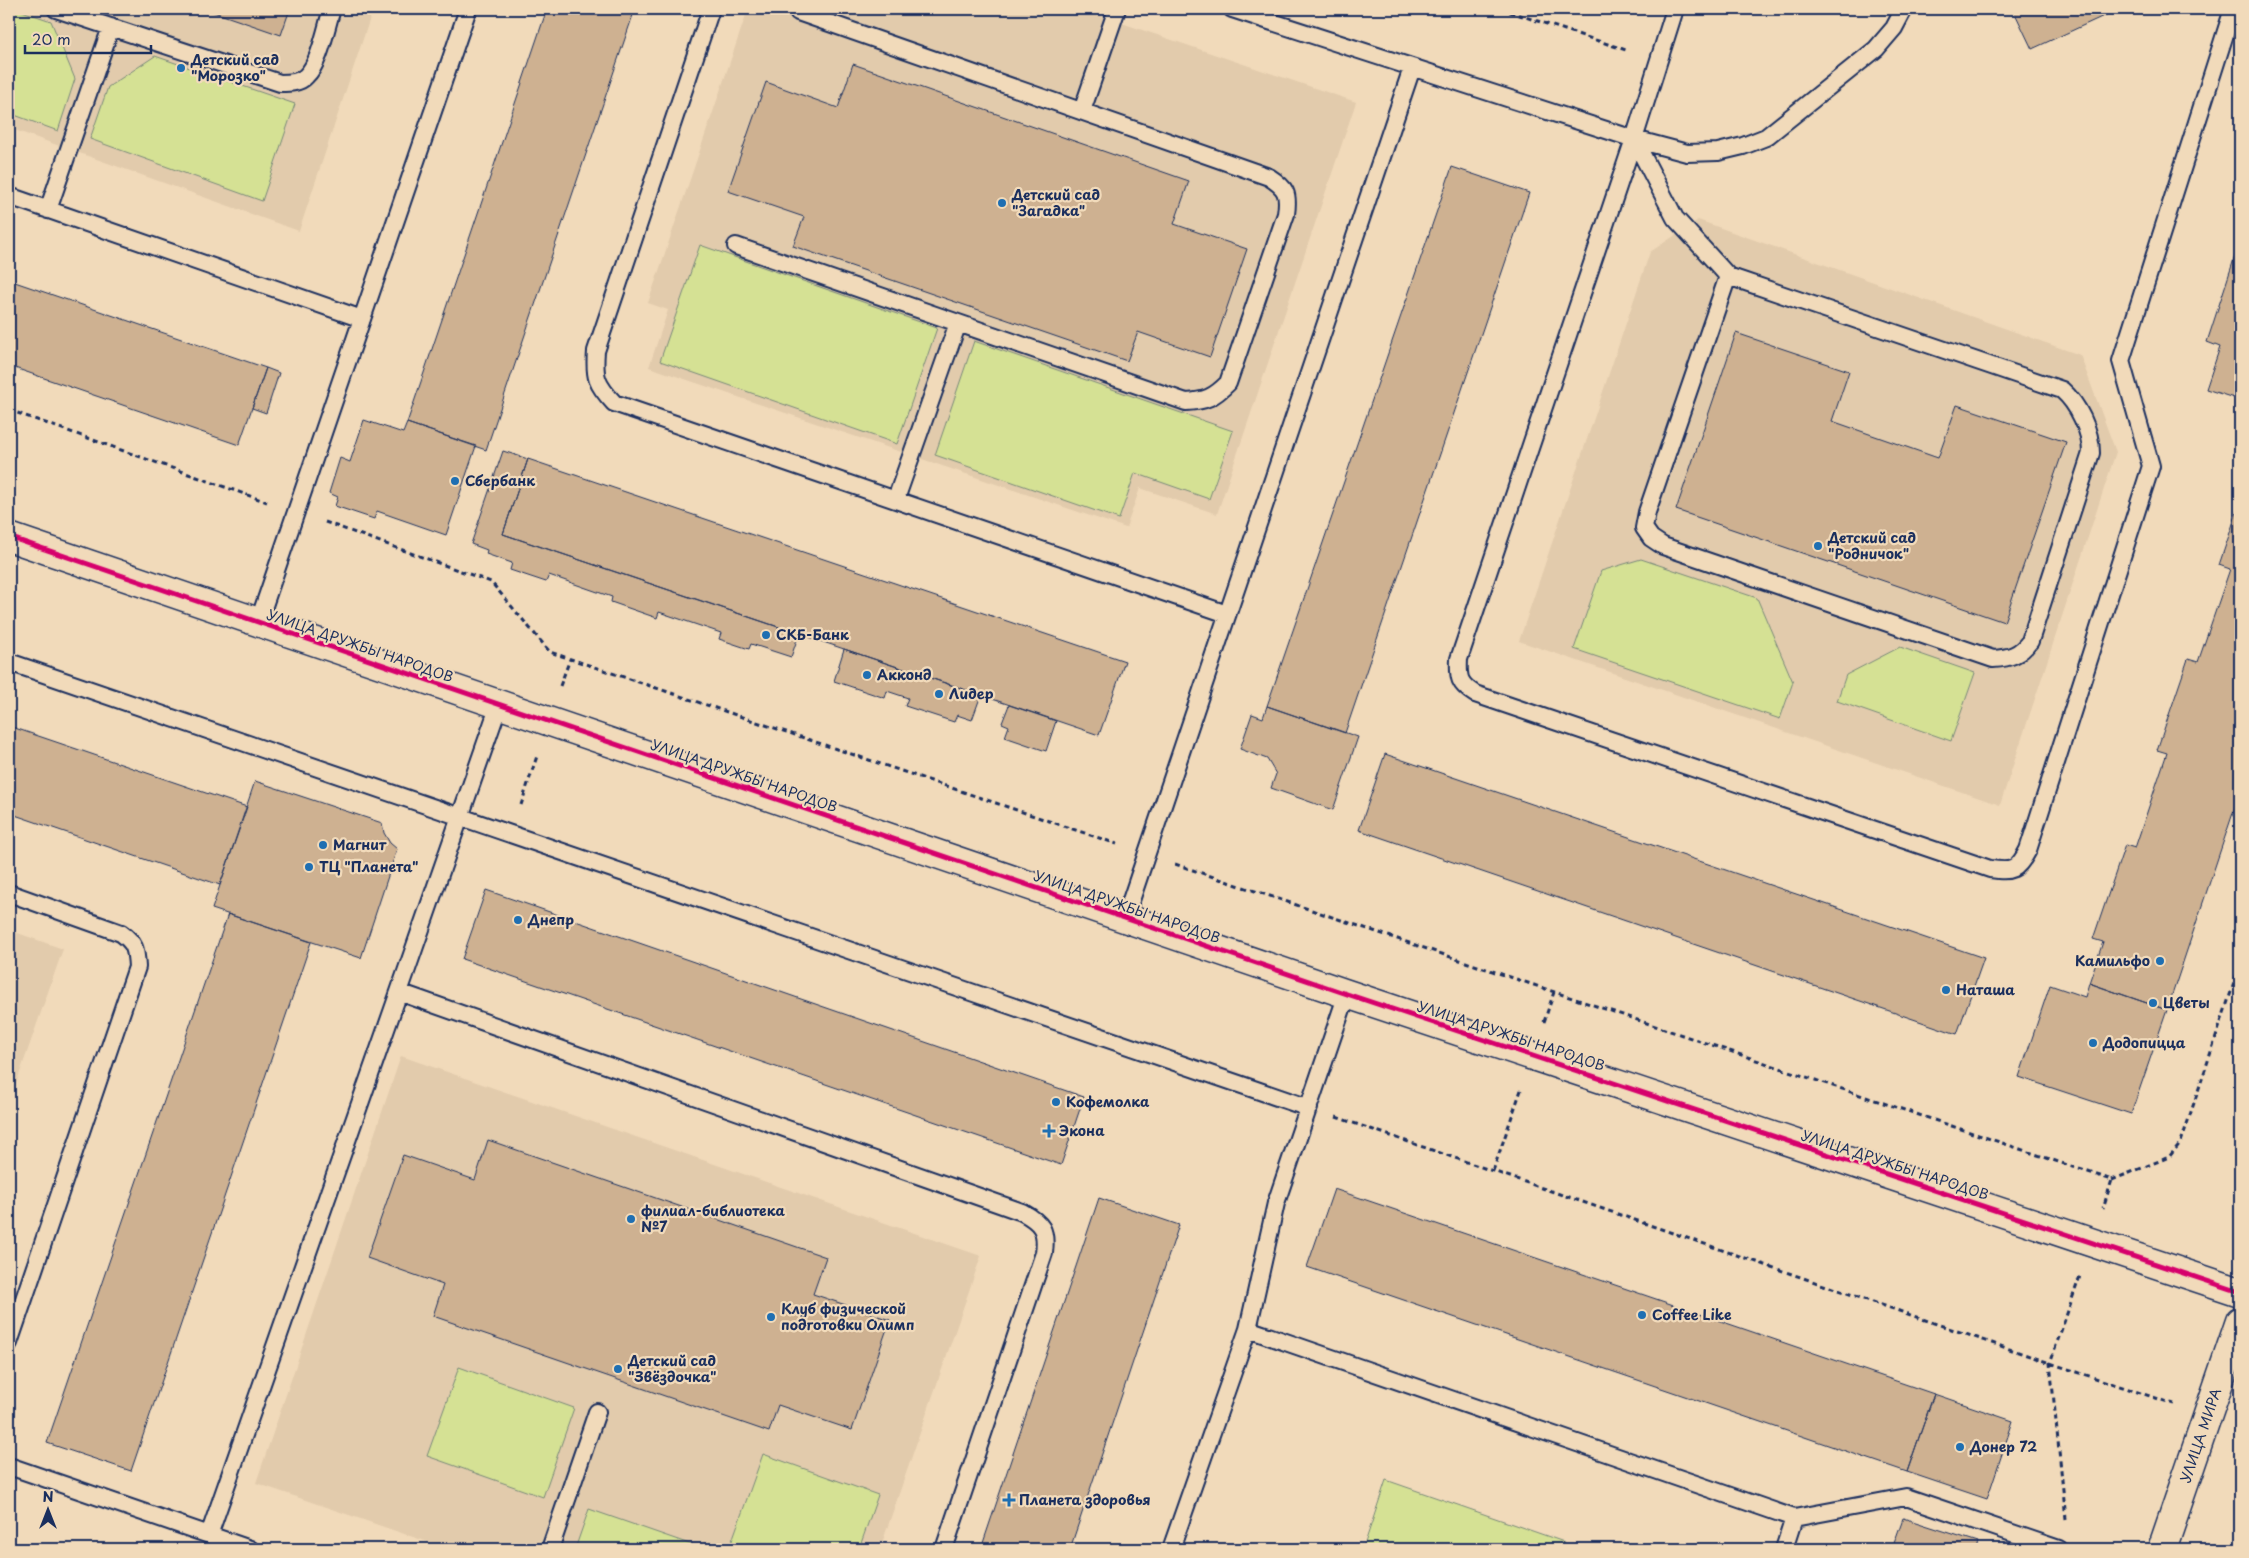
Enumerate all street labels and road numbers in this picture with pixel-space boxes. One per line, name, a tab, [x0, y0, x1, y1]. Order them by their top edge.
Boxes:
street label: УЛИЦА ДРУЖБЫ НАРОДОВ	[264, 604, 456, 687]
street label: УЛИЦА ДРУЖБЫ НАРОДОВ	[648, 734, 840, 817]
street label: УЛИЦА ДРУЖБЫ НАРОДОВ	[1031, 865, 1223, 948]
street label: УЛИЦА ДРУЖБЫ НАРОДОВ	[1415, 995, 1608, 1076]
street label: УЛИЦА ДРУЖБЫ НАРОДОВ	[1799, 1124, 1992, 1205]
street label: УЛИЦА МИРА	[2174, 1385, 2226, 1485]

